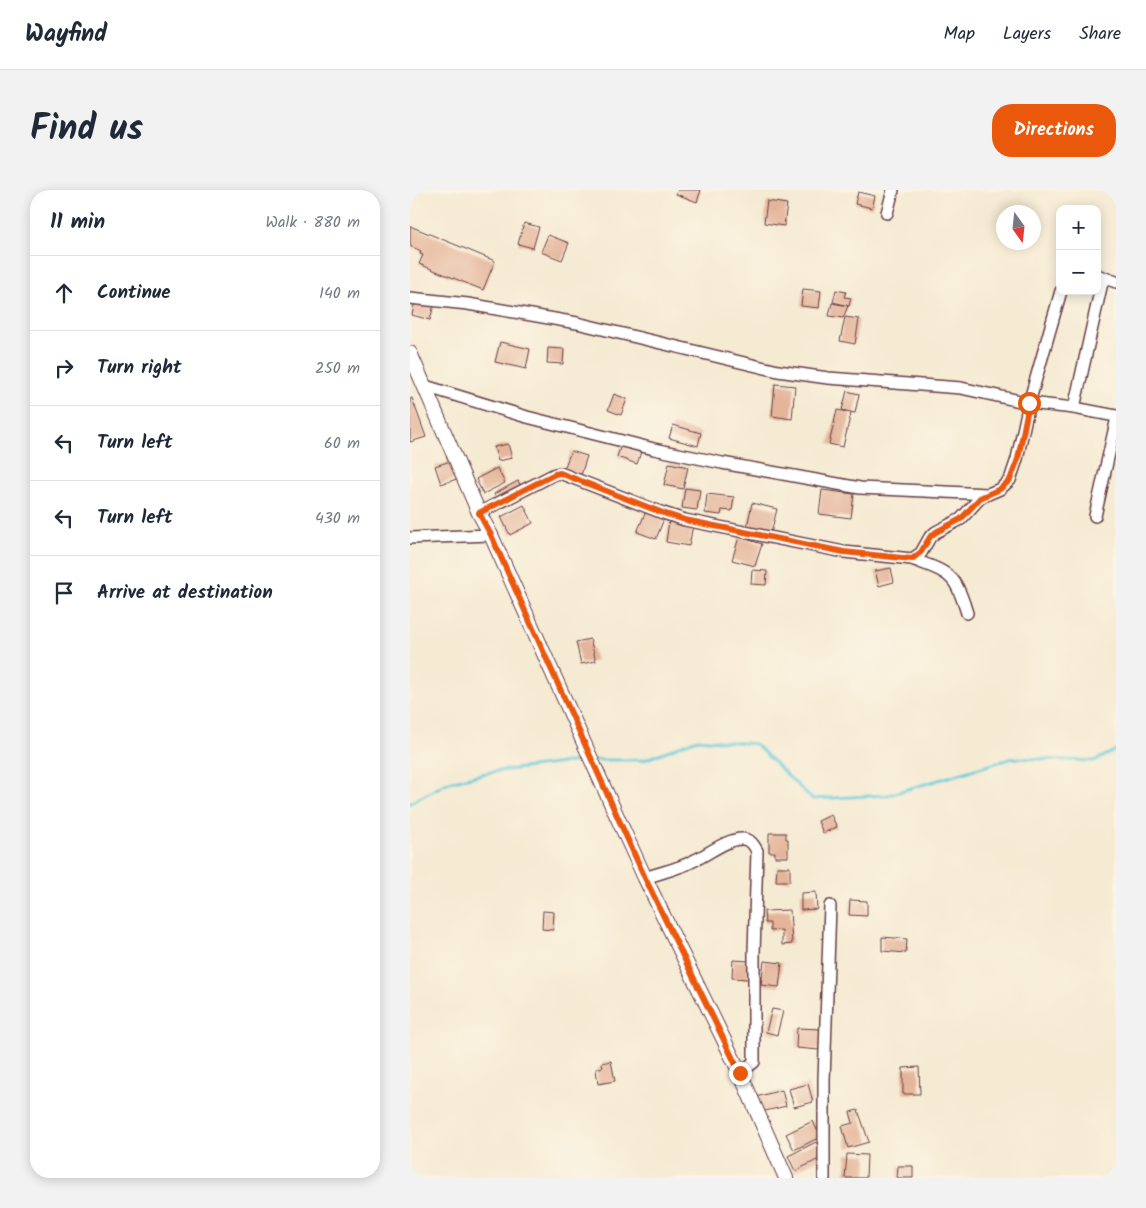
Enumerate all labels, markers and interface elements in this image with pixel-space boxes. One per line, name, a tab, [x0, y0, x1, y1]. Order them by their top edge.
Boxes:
text: Wayfind	[25, 15, 107, 54]
text: Map	[944, 20, 975, 49]
text: Layers	[1003, 20, 1051, 49]
text: Share	[1079, 20, 1121, 49]
text: Find us	[30, 102, 143, 158]
button: Directions	[992, 104, 1116, 157]
north arrow	[996, 205, 1041, 250]
map controls	[1056, 205, 1101, 295]
button: +	[1056, 205, 1101, 250]
text: 11 min	[50, 206, 105, 239]
text: Walk · 880 m	[266, 210, 360, 235]
button: −	[1056, 250, 1101, 295]
text: Continue	[97, 278, 170, 308]
icon: ahead	[50, 279, 78, 307]
text: 140 m	[319, 281, 360, 306]
text: Turn right	[97, 353, 182, 383]
icon: right	[50, 354, 78, 382]
text: 250 m	[315, 356, 360, 381]
route start	[1018, 392, 1041, 415]
text: Turn left	[97, 428, 172, 458]
icon: left	[50, 429, 78, 457]
text: 60 m	[324, 431, 360, 456]
text: Turn left	[97, 503, 172, 533]
icon: left	[50, 504, 78, 532]
text: 430 m	[315, 506, 360, 531]
text: Arrive at destination	[97, 578, 273, 608]
icon: arrive	[50, 579, 78, 607]
route end	[729, 1062, 752, 1085]

